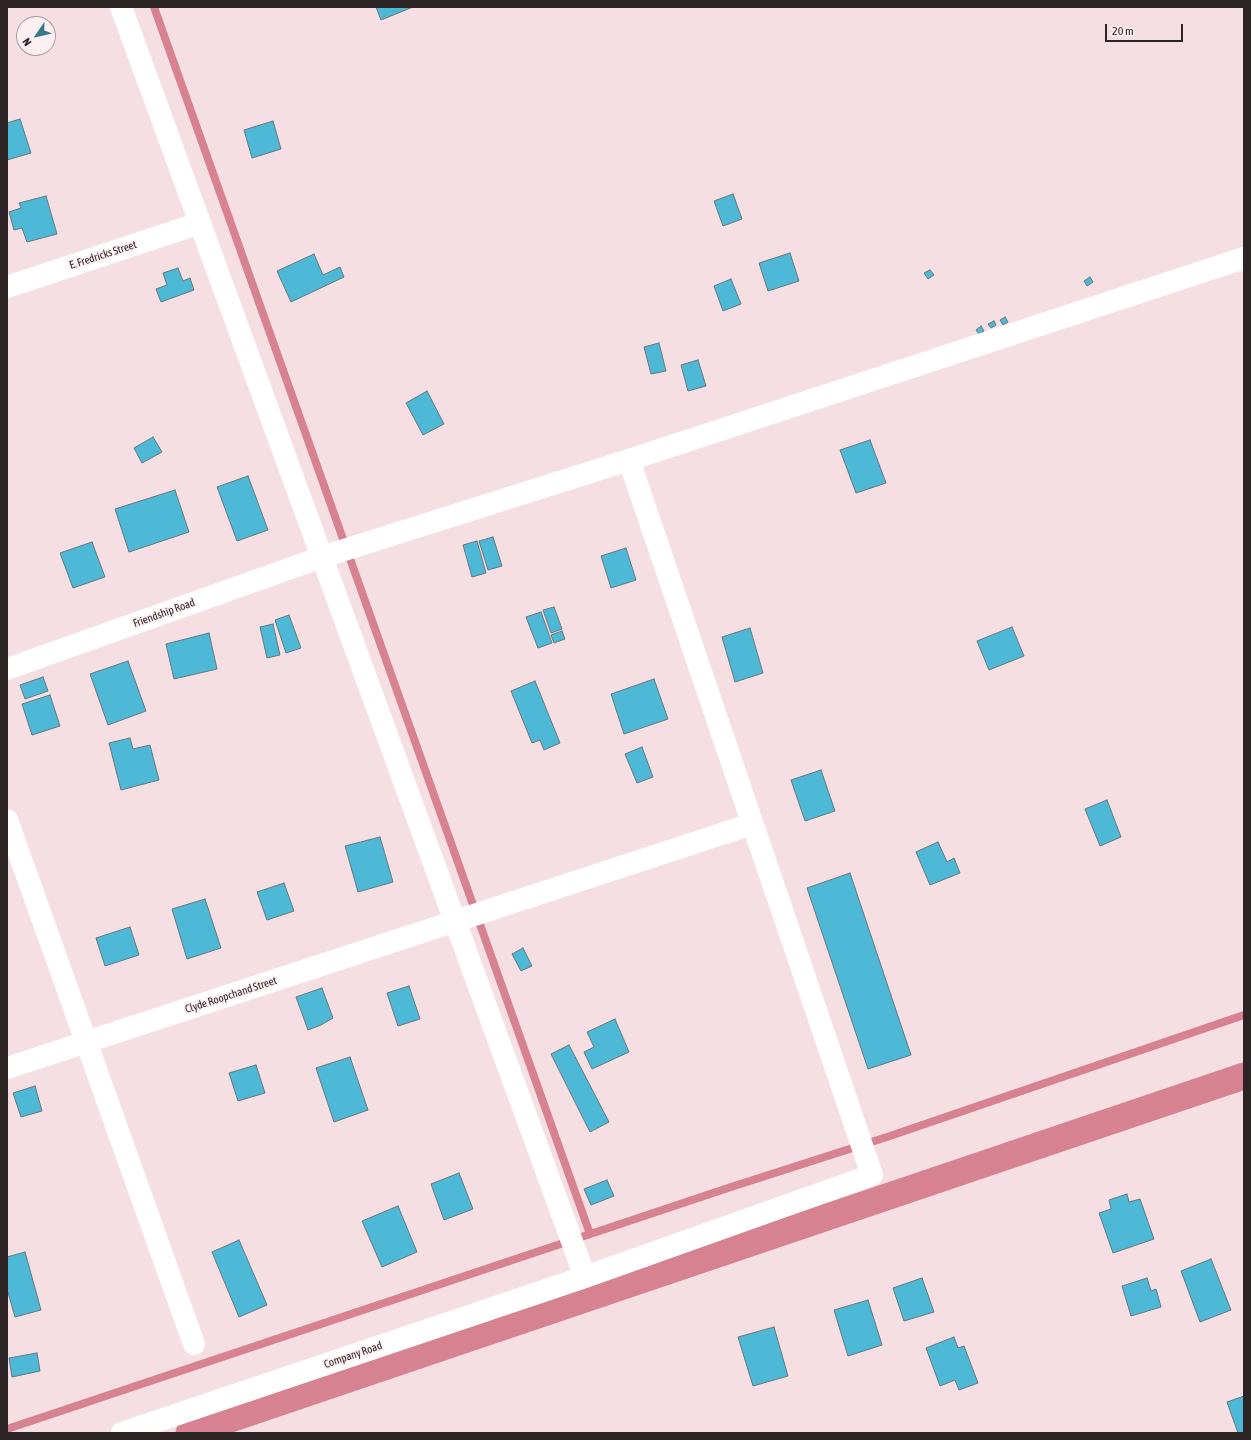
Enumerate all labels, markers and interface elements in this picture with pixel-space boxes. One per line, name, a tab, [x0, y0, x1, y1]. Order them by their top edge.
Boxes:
north arrow	[16, 16, 56, 56]
scale bar	[1107, 16, 1185, 42]
text: 20 m	[1112, 24, 1134, 38]
text: N	[20, 36, 34, 48]
street label: E. Fredricks Street	[68, 238, 138, 272]
street label: Friendship Road	[131, 596, 197, 630]
street label: Clyde Roopchand Street	[183, 974, 279, 1016]
street label: Company Road	[322, 1339, 384, 1371]

